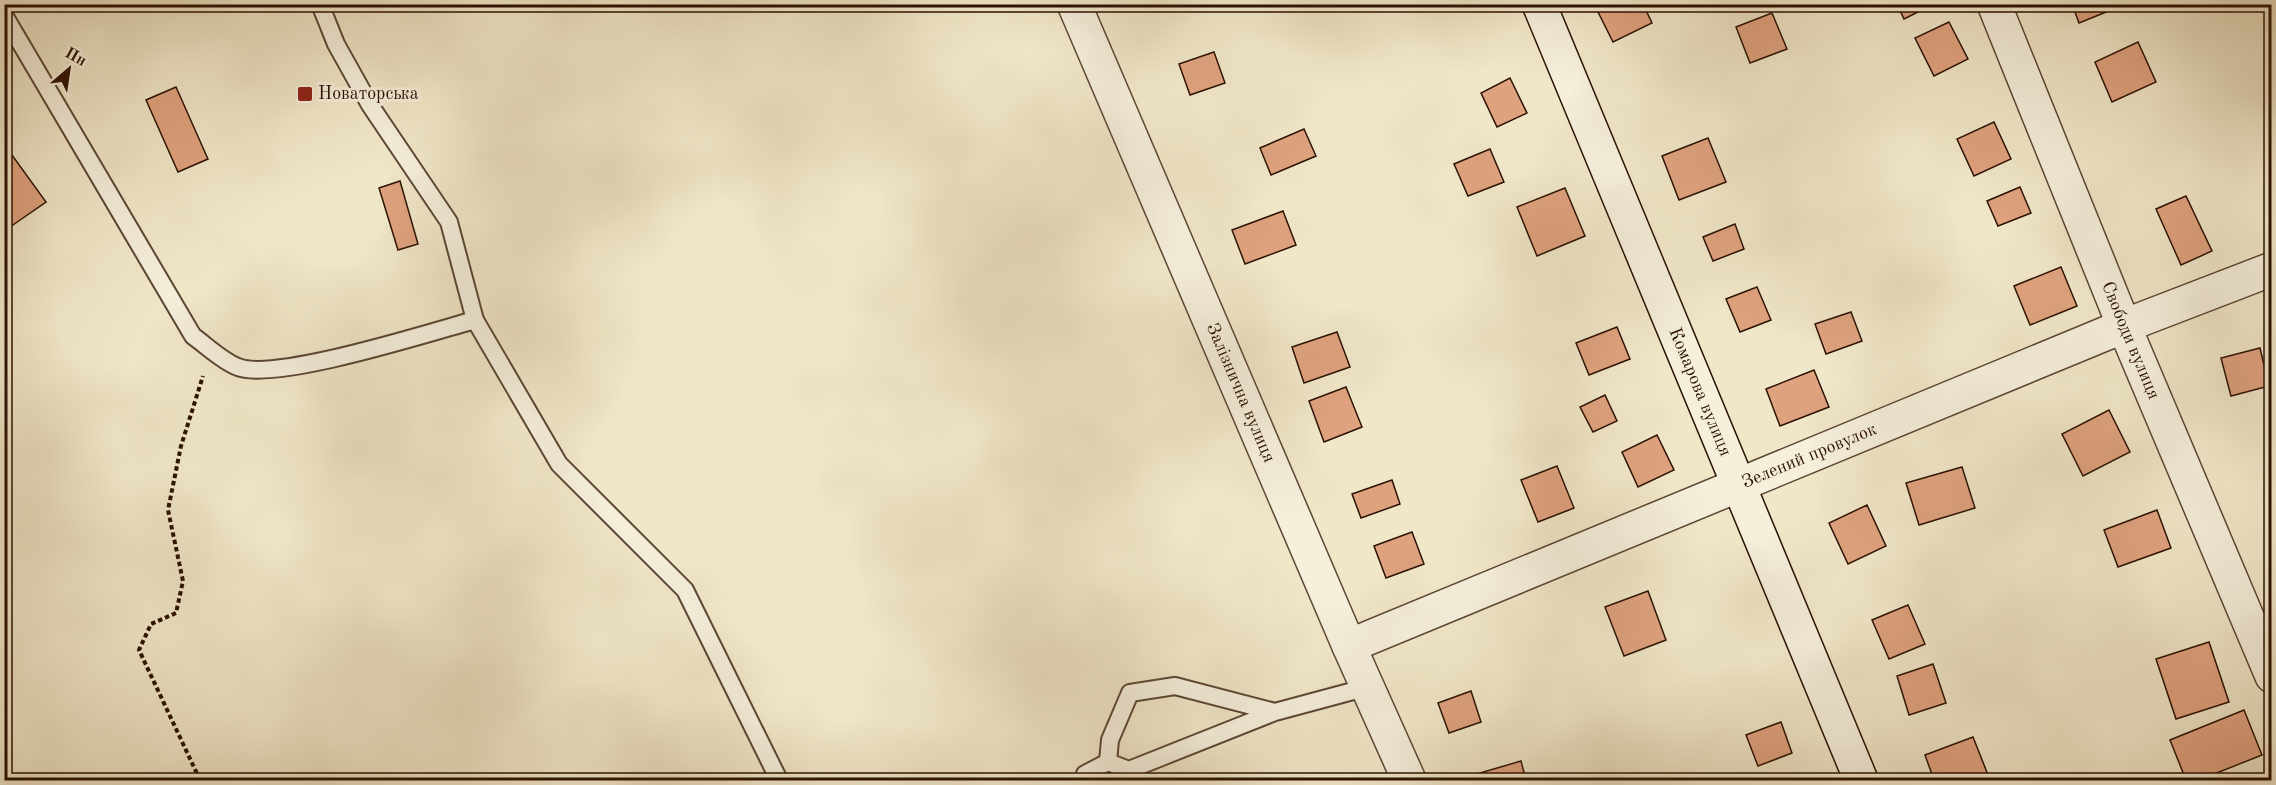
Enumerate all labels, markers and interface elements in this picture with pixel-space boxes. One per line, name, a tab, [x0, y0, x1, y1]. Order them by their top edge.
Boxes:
north arrow	[39, 39, 99, 99]
text: Пн	[62, 45, 89, 70]
marker: Новаторська	[296, 85, 314, 103]
place label: Новаторська	[318, 85, 419, 103]
street label: Свободи вулиця	[2098, 279, 2163, 402]
street label: Залізнична вулиця	[1203, 321, 1278, 465]
street label: Комарова вулиця	[1665, 325, 1735, 459]
street label: Зелений провулок	[1740, 420, 1879, 492]

